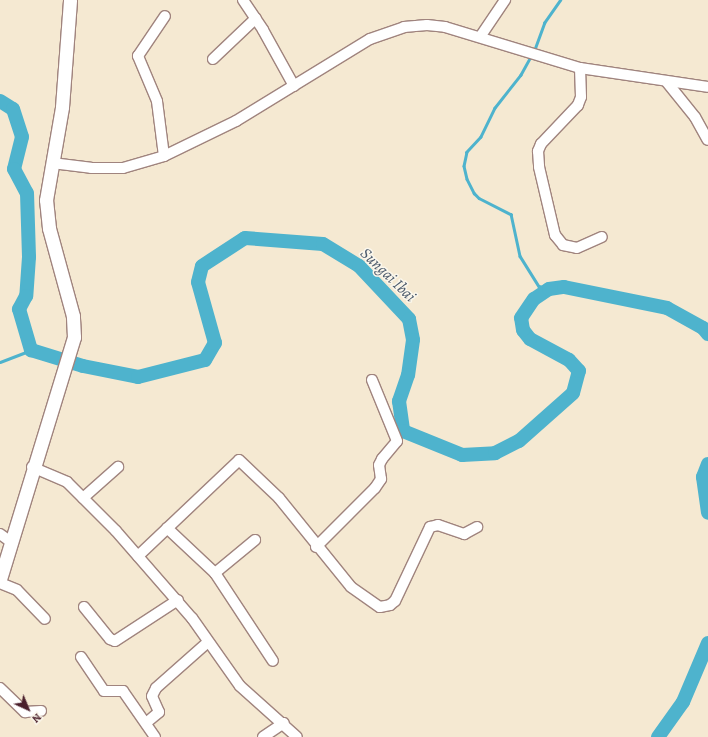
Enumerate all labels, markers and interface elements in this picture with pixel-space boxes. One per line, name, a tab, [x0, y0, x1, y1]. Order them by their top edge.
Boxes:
water label: Sungai Ibai	[356, 244, 420, 306]
north arrow	[8, 689, 48, 729]
text: N	[29, 710, 45, 726]

